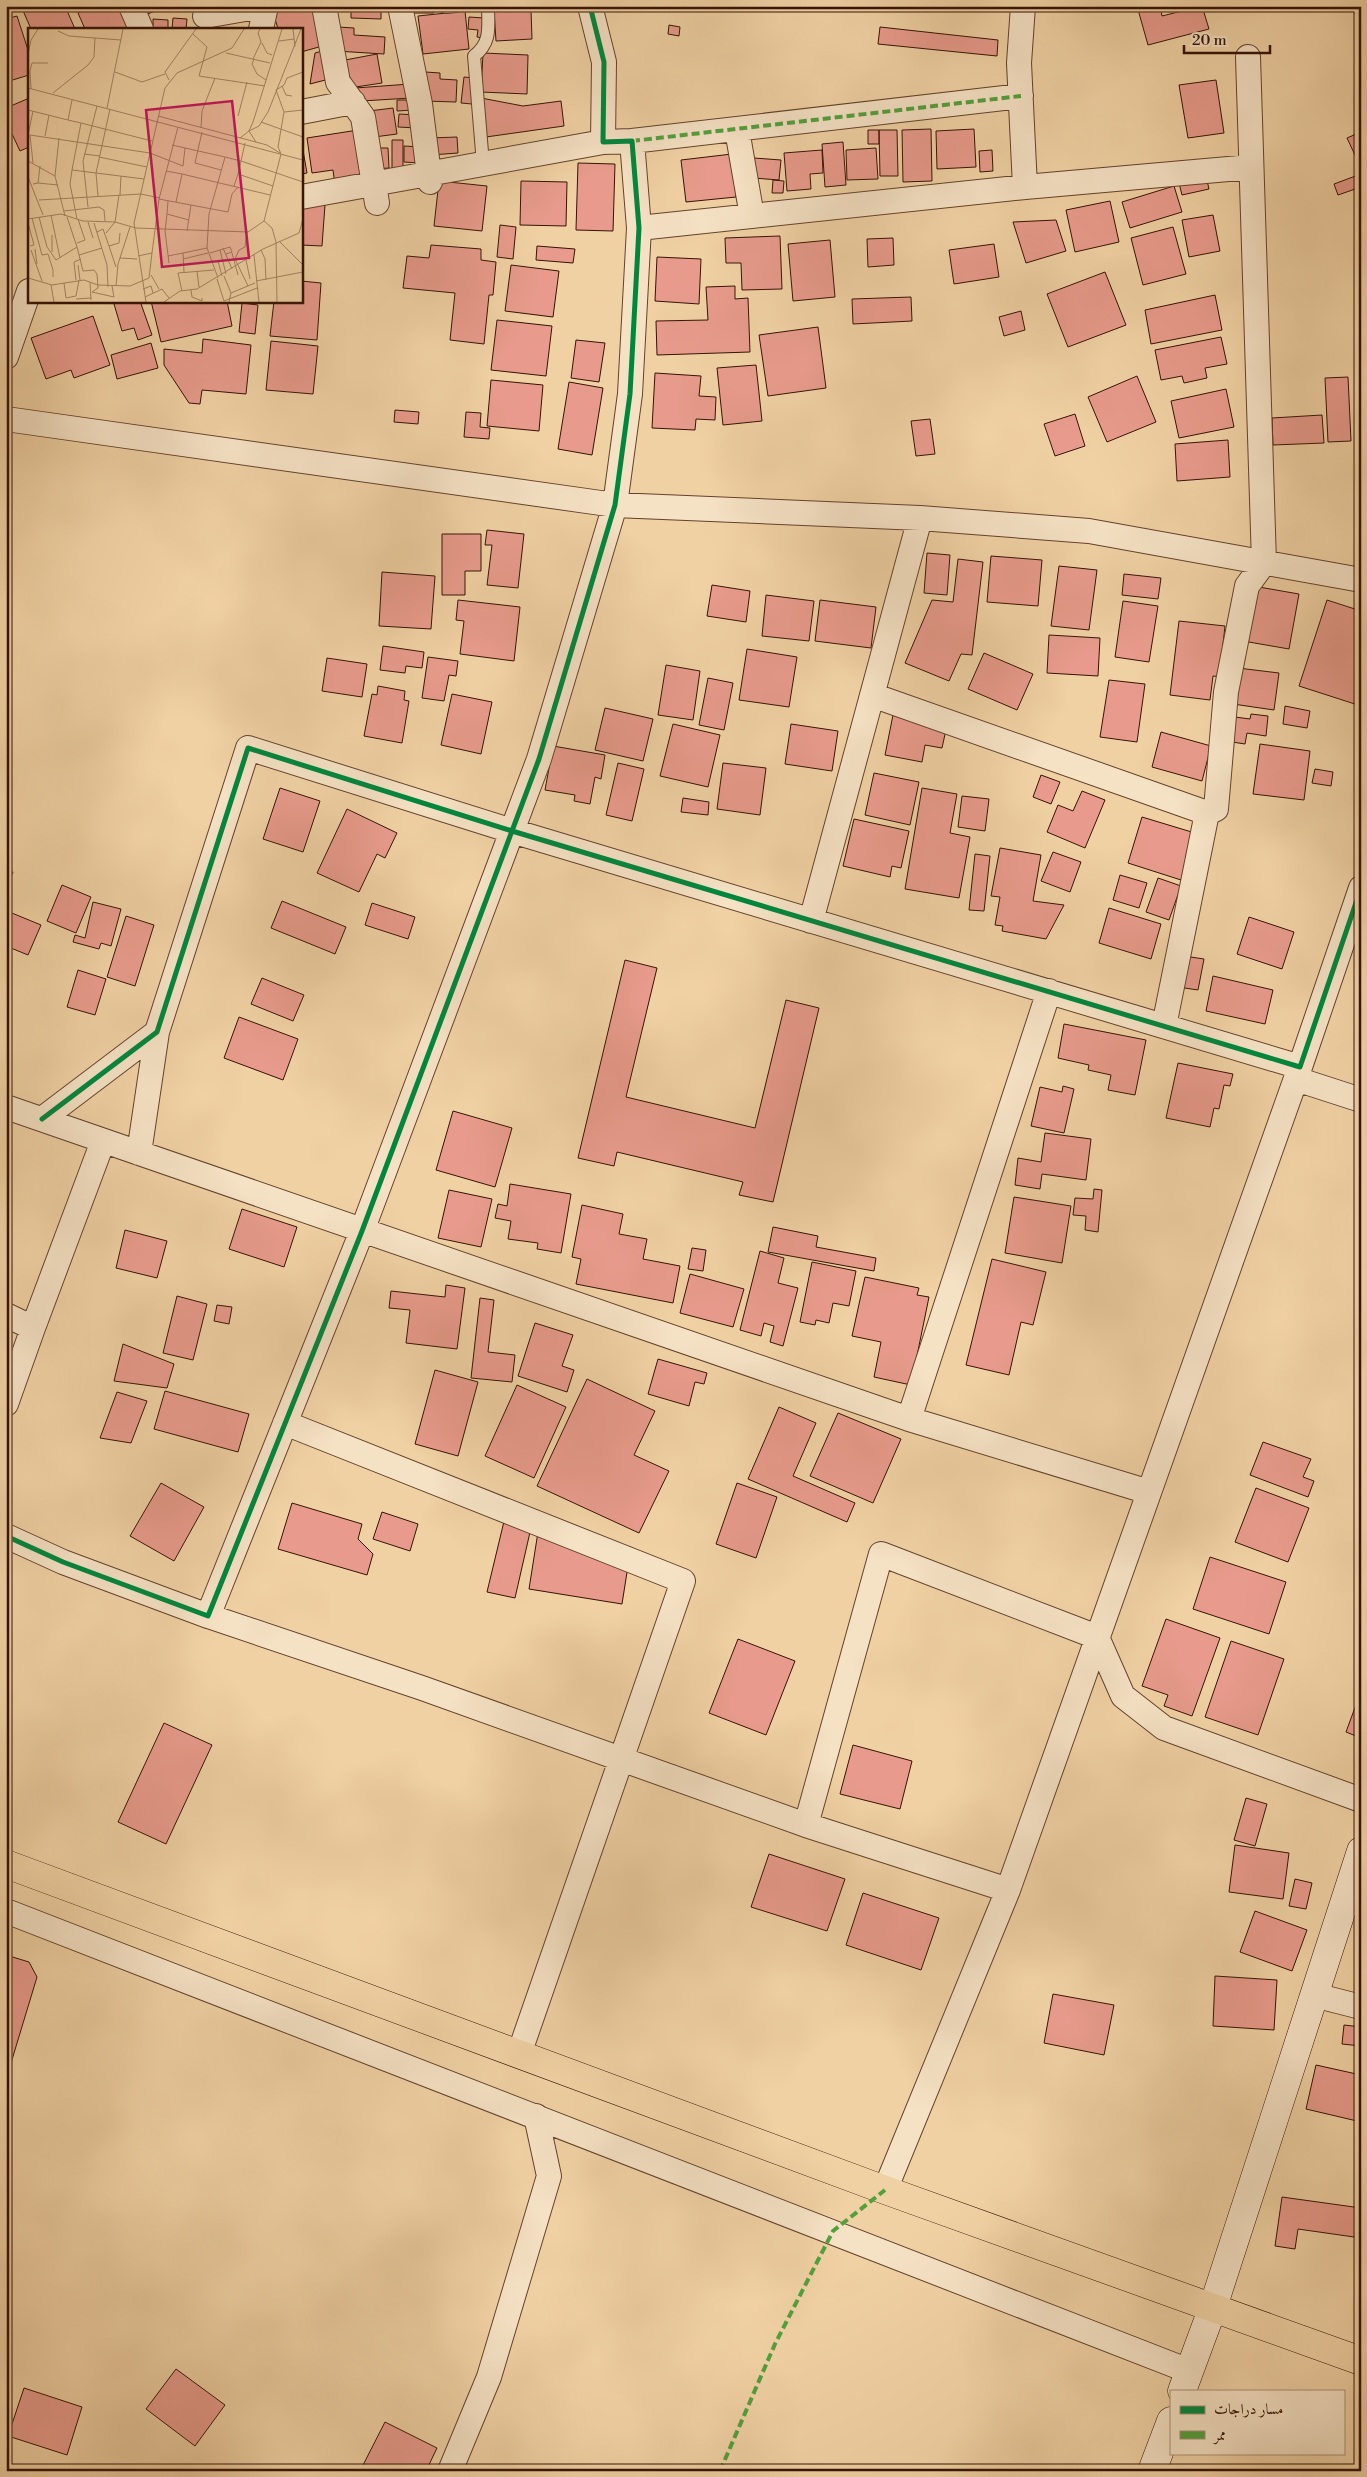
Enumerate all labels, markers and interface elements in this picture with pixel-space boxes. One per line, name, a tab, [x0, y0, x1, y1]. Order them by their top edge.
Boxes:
scale bar	[1184, 22, 1271, 54]
inset map	[28, 28, 302, 302]
text: 20 m	[1192, 31, 1227, 50]
legend	[1170, 2390, 1344, 2454]
text: مسار دراجات	[1214, 2400, 1283, 2419]
text: ممر	[1212, 2426, 1226, 2445]

